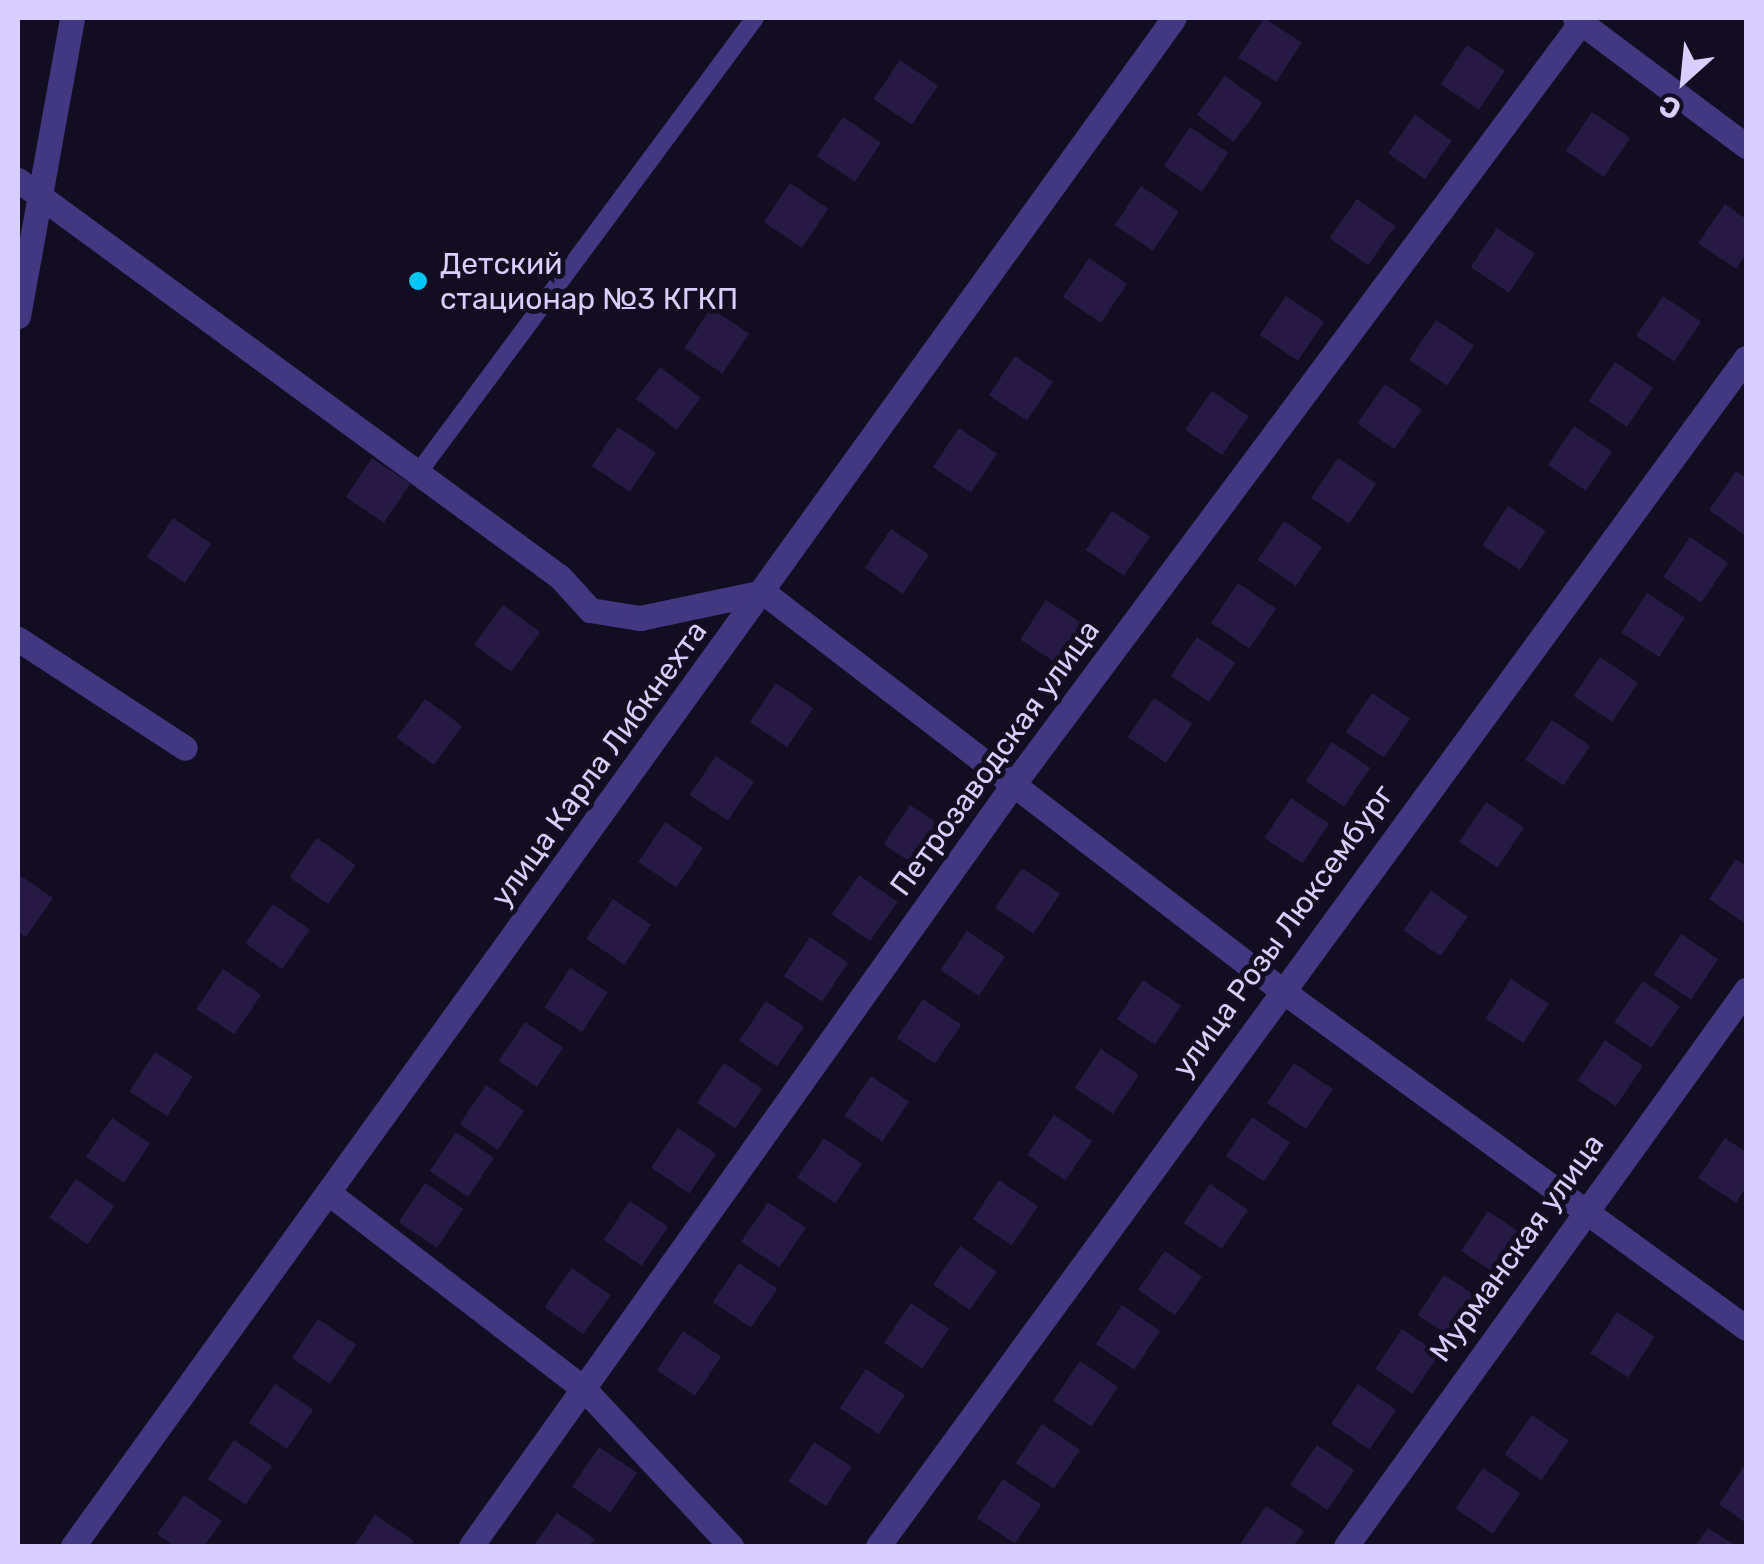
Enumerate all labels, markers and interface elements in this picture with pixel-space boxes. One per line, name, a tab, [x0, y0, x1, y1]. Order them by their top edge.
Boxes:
north arrow	[1634, 30, 1734, 130]
text: С	[1654, 88, 1686, 126]
place label: Детский стационар №3 КГКП	[440, 246, 738, 316]
marker: Детский стационар №3 КГКП	[405, 268, 431, 294]
street label: Петрозаводская улица	[883, 613, 1107, 903]
street label: улица Карла Либкнехта	[483, 614, 715, 914]
street label: улица Розы Люксембург	[1165, 778, 1401, 1084]
street label: Мурманская улица	[1422, 1127, 1612, 1369]

